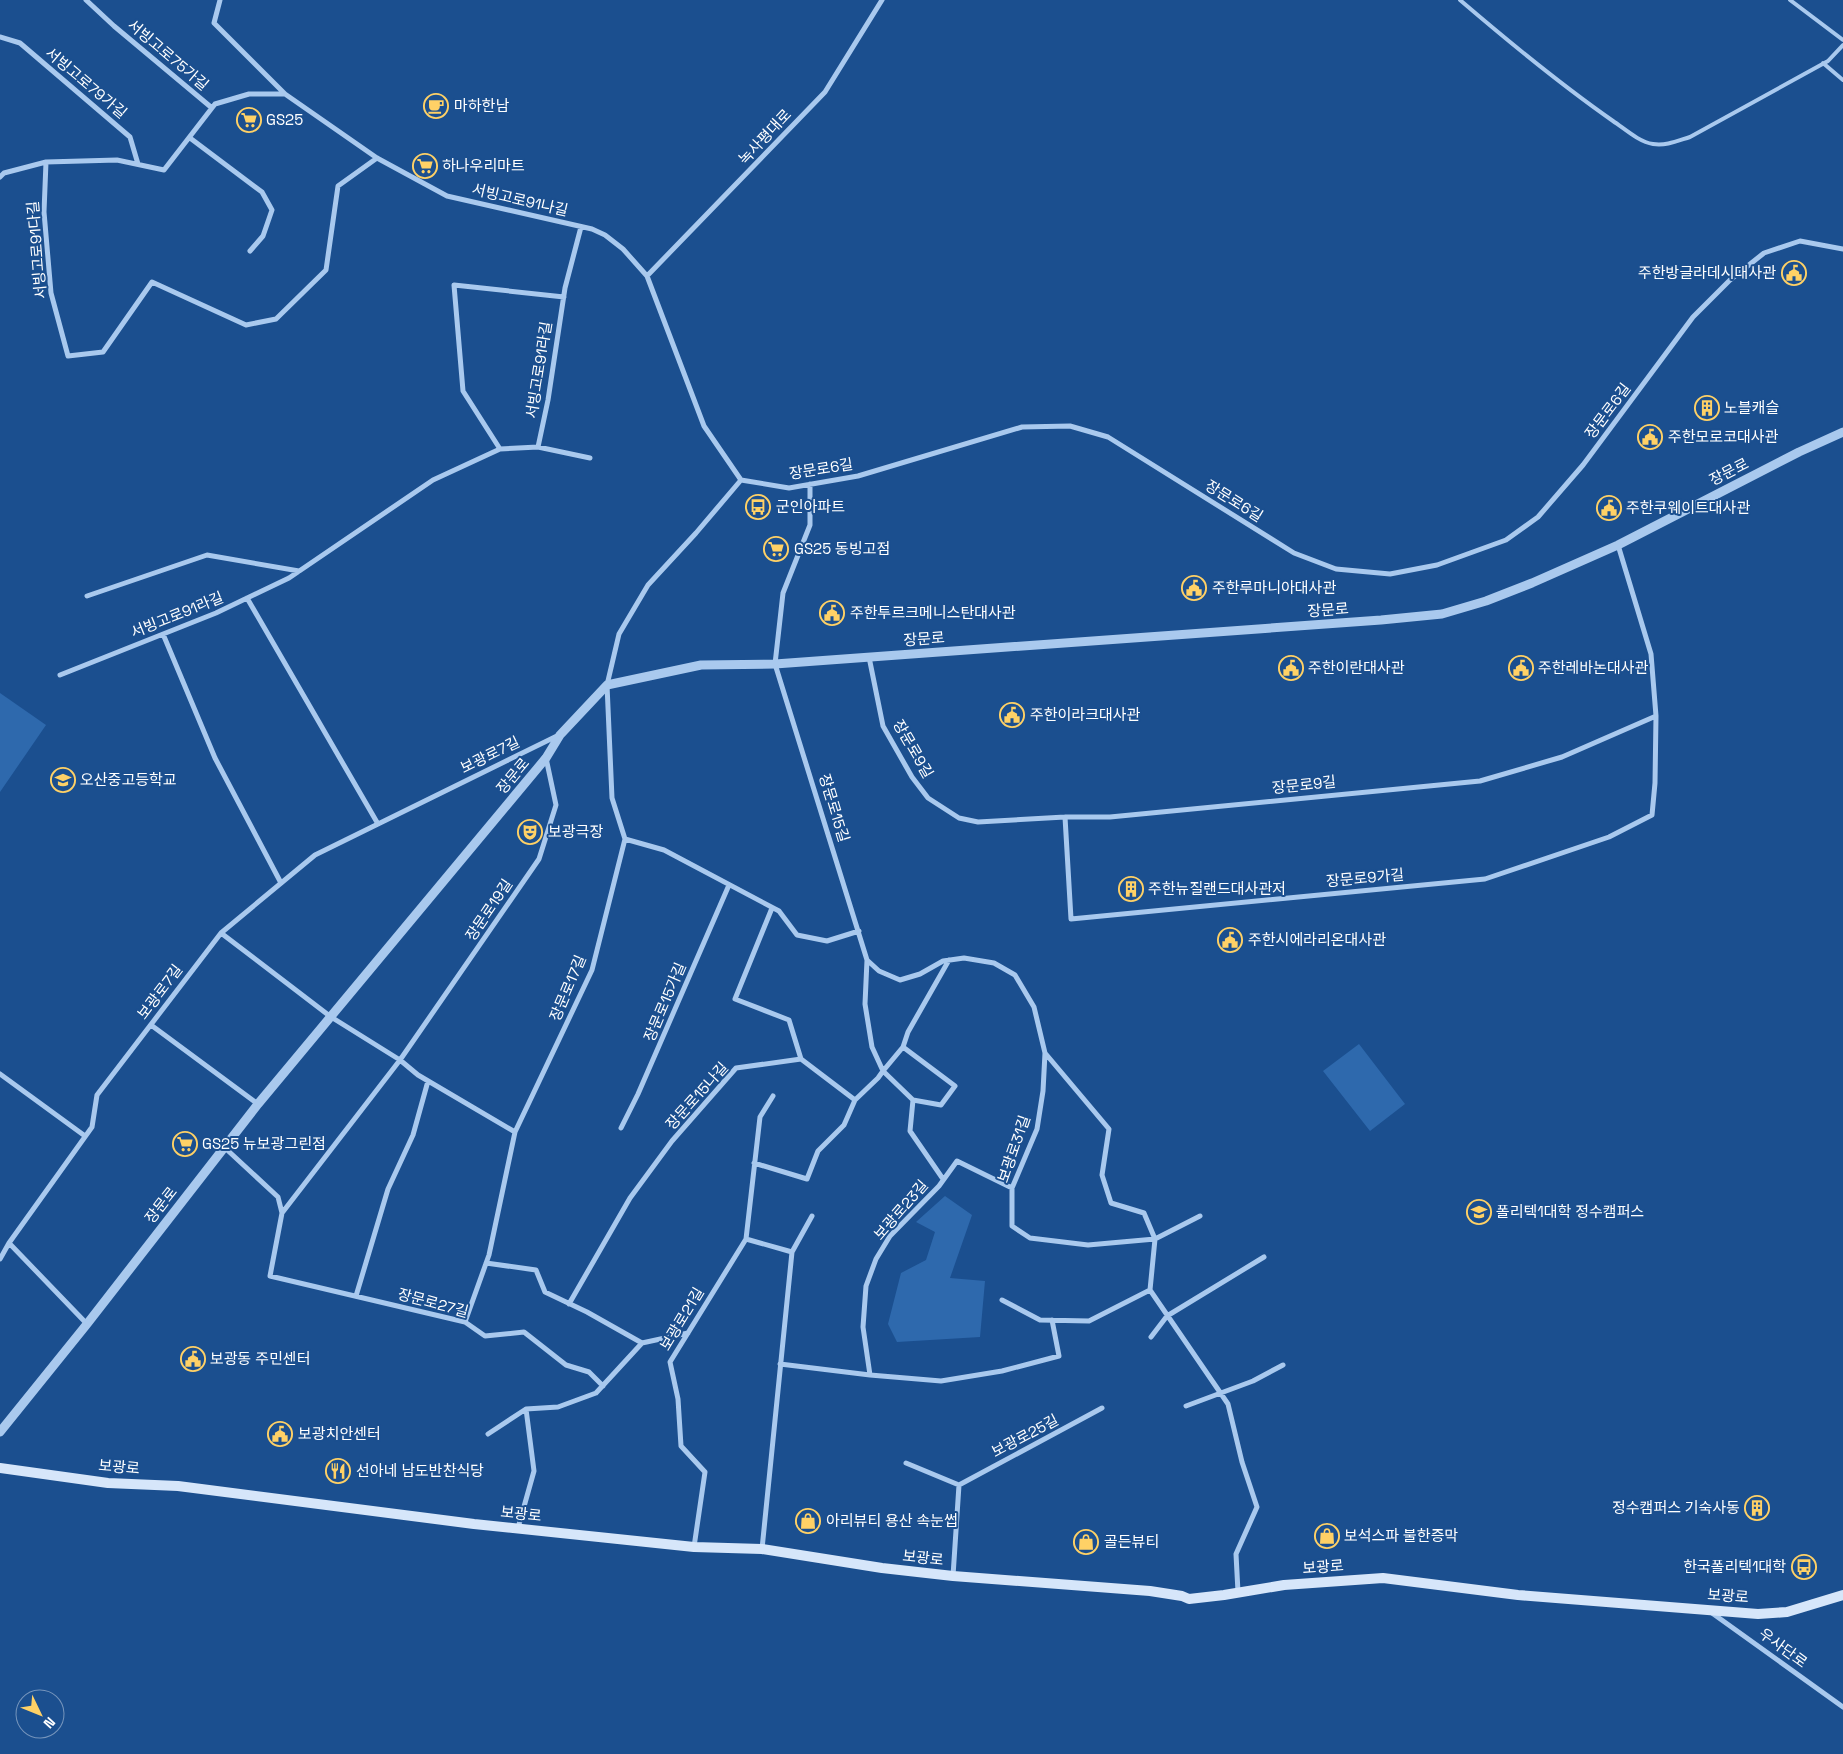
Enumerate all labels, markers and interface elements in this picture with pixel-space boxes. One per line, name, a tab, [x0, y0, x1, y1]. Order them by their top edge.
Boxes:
street label: 서빙고로75가길	[124, 15, 213, 94]
street label: 서빙고로79가길	[42, 43, 131, 122]
cafe icon: 마하한남	[423, 93, 449, 119]
place label: 마하한남	[454, 96, 509, 115]
street label: 녹사평대로	[734, 105, 795, 168]
supermarket icon: GS25	[236, 107, 262, 133]
place label: GS25	[266, 110, 303, 129]
supermarket icon: 하나우리마트	[412, 153, 438, 179]
place label: 하나우리마트	[442, 156, 525, 175]
street label: 서빙고로91나길	[470, 179, 570, 220]
street label: 서빙고로91다길	[23, 200, 50, 300]
public building icon: 주한방글라데시대사관	[1781, 260, 1807, 286]
place label: 주한방글라데시대사관	[1638, 263, 1776, 282]
street label: 서빙고로91라길	[521, 320, 556, 420]
street label: 장문로6길	[1581, 379, 1635, 442]
building icon: 노블캐슬	[1694, 395, 1720, 421]
place label: 노블캐슬	[1724, 398, 1779, 417]
public building icon: 주한모로코대사관	[1637, 424, 1663, 450]
place label: 주한모로코대사관	[1668, 427, 1779, 446]
street label: 장문로6길	[788, 454, 854, 483]
street label: 장문로	[1706, 454, 1752, 489]
street label: 장문로6길	[1202, 475, 1267, 526]
bus stop icon: 군인아파트	[745, 494, 771, 520]
public building icon: 주한쿠웨이트대사관	[1596, 495, 1622, 521]
place label: 군인아파트	[776, 497, 845, 516]
place label: 주한쿠웨이트대사관	[1626, 498, 1750, 517]
supermarket icon: GS25 동빙고점	[763, 536, 789, 562]
place label: GS25 동빙고점	[794, 539, 890, 558]
public building icon: 주한루마니아대사관	[1181, 575, 1207, 601]
place label: 주한루마니아대사관	[1212, 578, 1336, 597]
street label: 서빙고로91라길	[128, 587, 226, 642]
street label: 장문로	[1307, 599, 1349, 620]
public building icon: 주한투르크메니스탄대사관	[819, 600, 845, 626]
place label: 주한투르크메니스탄대사관	[850, 603, 1016, 622]
street label: 장문로	[903, 628, 945, 649]
public building icon: 주한이란대사관	[1278, 655, 1304, 681]
public building icon: 주한레바논대사관	[1508, 655, 1534, 681]
place label: 주한이란대사관	[1308, 658, 1405, 677]
place label: 주한레바논대사관	[1538, 658, 1649, 677]
public building icon: 주한이라크대사관	[999, 702, 1025, 728]
place label: 주한이라크대사관	[1030, 705, 1141, 724]
street label: 장문로9길	[889, 716, 938, 781]
street label: 보광로7길	[457, 732, 523, 777]
street label: 장문로	[492, 754, 533, 798]
school or university icon: 오산중고등학교	[50, 767, 76, 793]
place label: 오산중고등학교	[80, 770, 177, 789]
street label: 장문로15길	[815, 771, 854, 844]
street label: 장문로9길	[1271, 772, 1337, 797]
theatre icon: 보광극장	[517, 819, 543, 845]
place label: 보광극장	[548, 822, 603, 841]
street label: 장문로9가길	[1325, 865, 1405, 890]
street label: 장문로19길	[461, 875, 516, 944]
building icon: 주한뉴질랜드대사관저	[1118, 876, 1144, 902]
place label: 주한뉴질랜드대사관저	[1148, 879, 1286, 898]
public building icon: 주한시에라리온대사관	[1217, 927, 1243, 953]
place label: 주한시에라리온대사관	[1248, 930, 1386, 949]
street label: 장문로17길	[545, 952, 590, 1024]
street label: 장문로15가길	[639, 959, 690, 1044]
street label: 보광로7길	[133, 961, 186, 1023]
street label: 장문로15나길	[661, 1058, 732, 1133]
street label: 보광로31길	[993, 1112, 1034, 1185]
supermarket icon: GS25 뉴보광그린점	[172, 1131, 198, 1157]
place label: GS25 뉴보광그린점	[202, 1134, 326, 1153]
street label: 보광로23길	[869, 1176, 932, 1244]
street label: 장문로	[140, 1183, 181, 1227]
school or university icon: 폴리텍1대학 정수캠퍼스	[1466, 1199, 1492, 1225]
place label: 폴리텍1대학 정수캠퍼스	[1496, 1202, 1644, 1221]
street label: 장문로27길	[396, 1284, 471, 1321]
street label: 보광로21길	[655, 1284, 708, 1354]
public building icon: 보광동 주민센터	[180, 1346, 206, 1372]
place label: 보광동 주민센터	[210, 1349, 310, 1368]
street label: 보광로25길	[988, 1410, 1062, 1461]
public building icon: 보광치안센터	[267, 1421, 293, 1447]
place label: 보광치안센터	[298, 1424, 381, 1443]
street label: 보광로	[98, 1455, 140, 1478]
restaurant icon: 선아네 남도반찬식당	[325, 1458, 351, 1484]
place label: 선아네 남도반찬식당	[356, 1461, 484, 1480]
building icon: 정수캠퍼스 기숙사동	[1744, 1495, 1770, 1521]
place label: 정수캠퍼스 기숙사동	[1612, 1498, 1740, 1517]
street label: 보광로	[499, 1502, 543, 1525]
shop icon: 아리뷰티 용산 속눈썹	[795, 1508, 821, 1534]
place label: 아리뷰티 용산 속눈썹	[826, 1511, 958, 1530]
shop icon: 보석스파 불한증막	[1314, 1523, 1340, 1549]
place label: 보석스파 불한증막	[1344, 1526, 1458, 1545]
shop icon: 골든뷰티	[1073, 1529, 1099, 1555]
place label: 골든뷰티	[1104, 1532, 1159, 1551]
street label: 보광로	[901, 1546, 945, 1569]
bus stop icon: 한국폴리텍1대학	[1791, 1554, 1817, 1580]
street label: 보광로	[1302, 1556, 1344, 1577]
place label: 한국폴리텍1대학	[1683, 1557, 1786, 1576]
street label: 보광로	[1707, 1585, 1749, 1606]
street label: 우사단로	[1755, 1624, 1811, 1672]
north arrow	[15, 1689, 65, 1739]
text: N	[40, 1713, 59, 1732]

